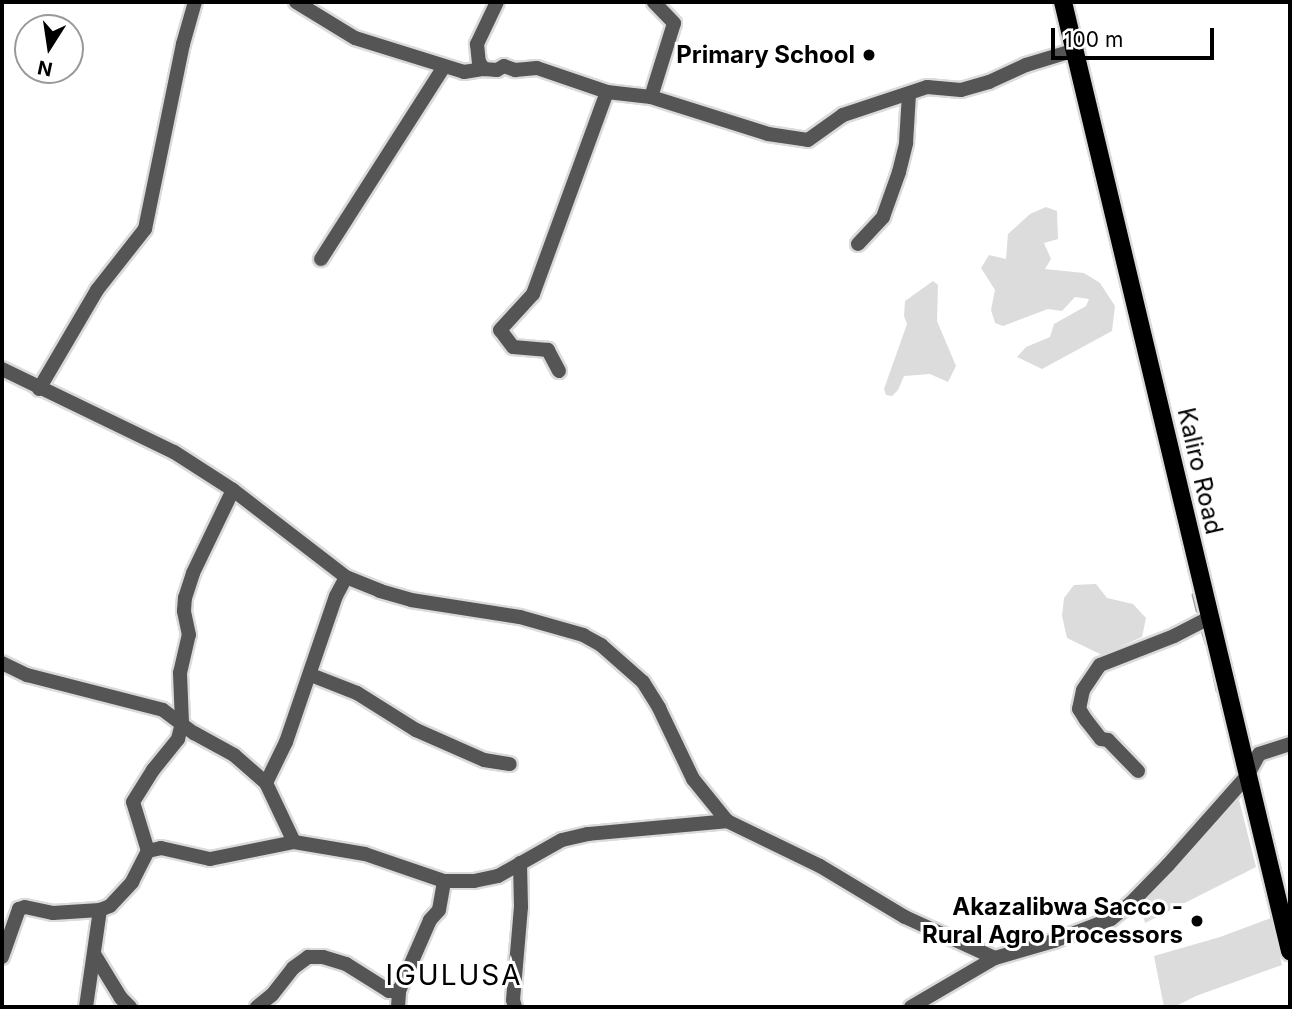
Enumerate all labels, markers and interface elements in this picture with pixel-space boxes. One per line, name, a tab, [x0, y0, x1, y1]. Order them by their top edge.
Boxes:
north arrow	[14, 14, 84, 84]
scale bar	[1054, 14, 1217, 58]
text: 100 m	[1064, 27, 1123, 52]
place label: Primary School	[676, 41, 855, 69]
marker: Primary School	[861, 47, 877, 63]
text: N	[35, 55, 54, 81]
street label: Kaliro Road	[1171, 405, 1229, 537]
place label: Akazalibwa Sacco - Rural Agro Processors	[922, 893, 1183, 949]
marker: Akazalibwa Sacco - Rural Agro Processors	[1189, 913, 1205, 929]
district label: IGULUSA	[386, 958, 522, 992]

